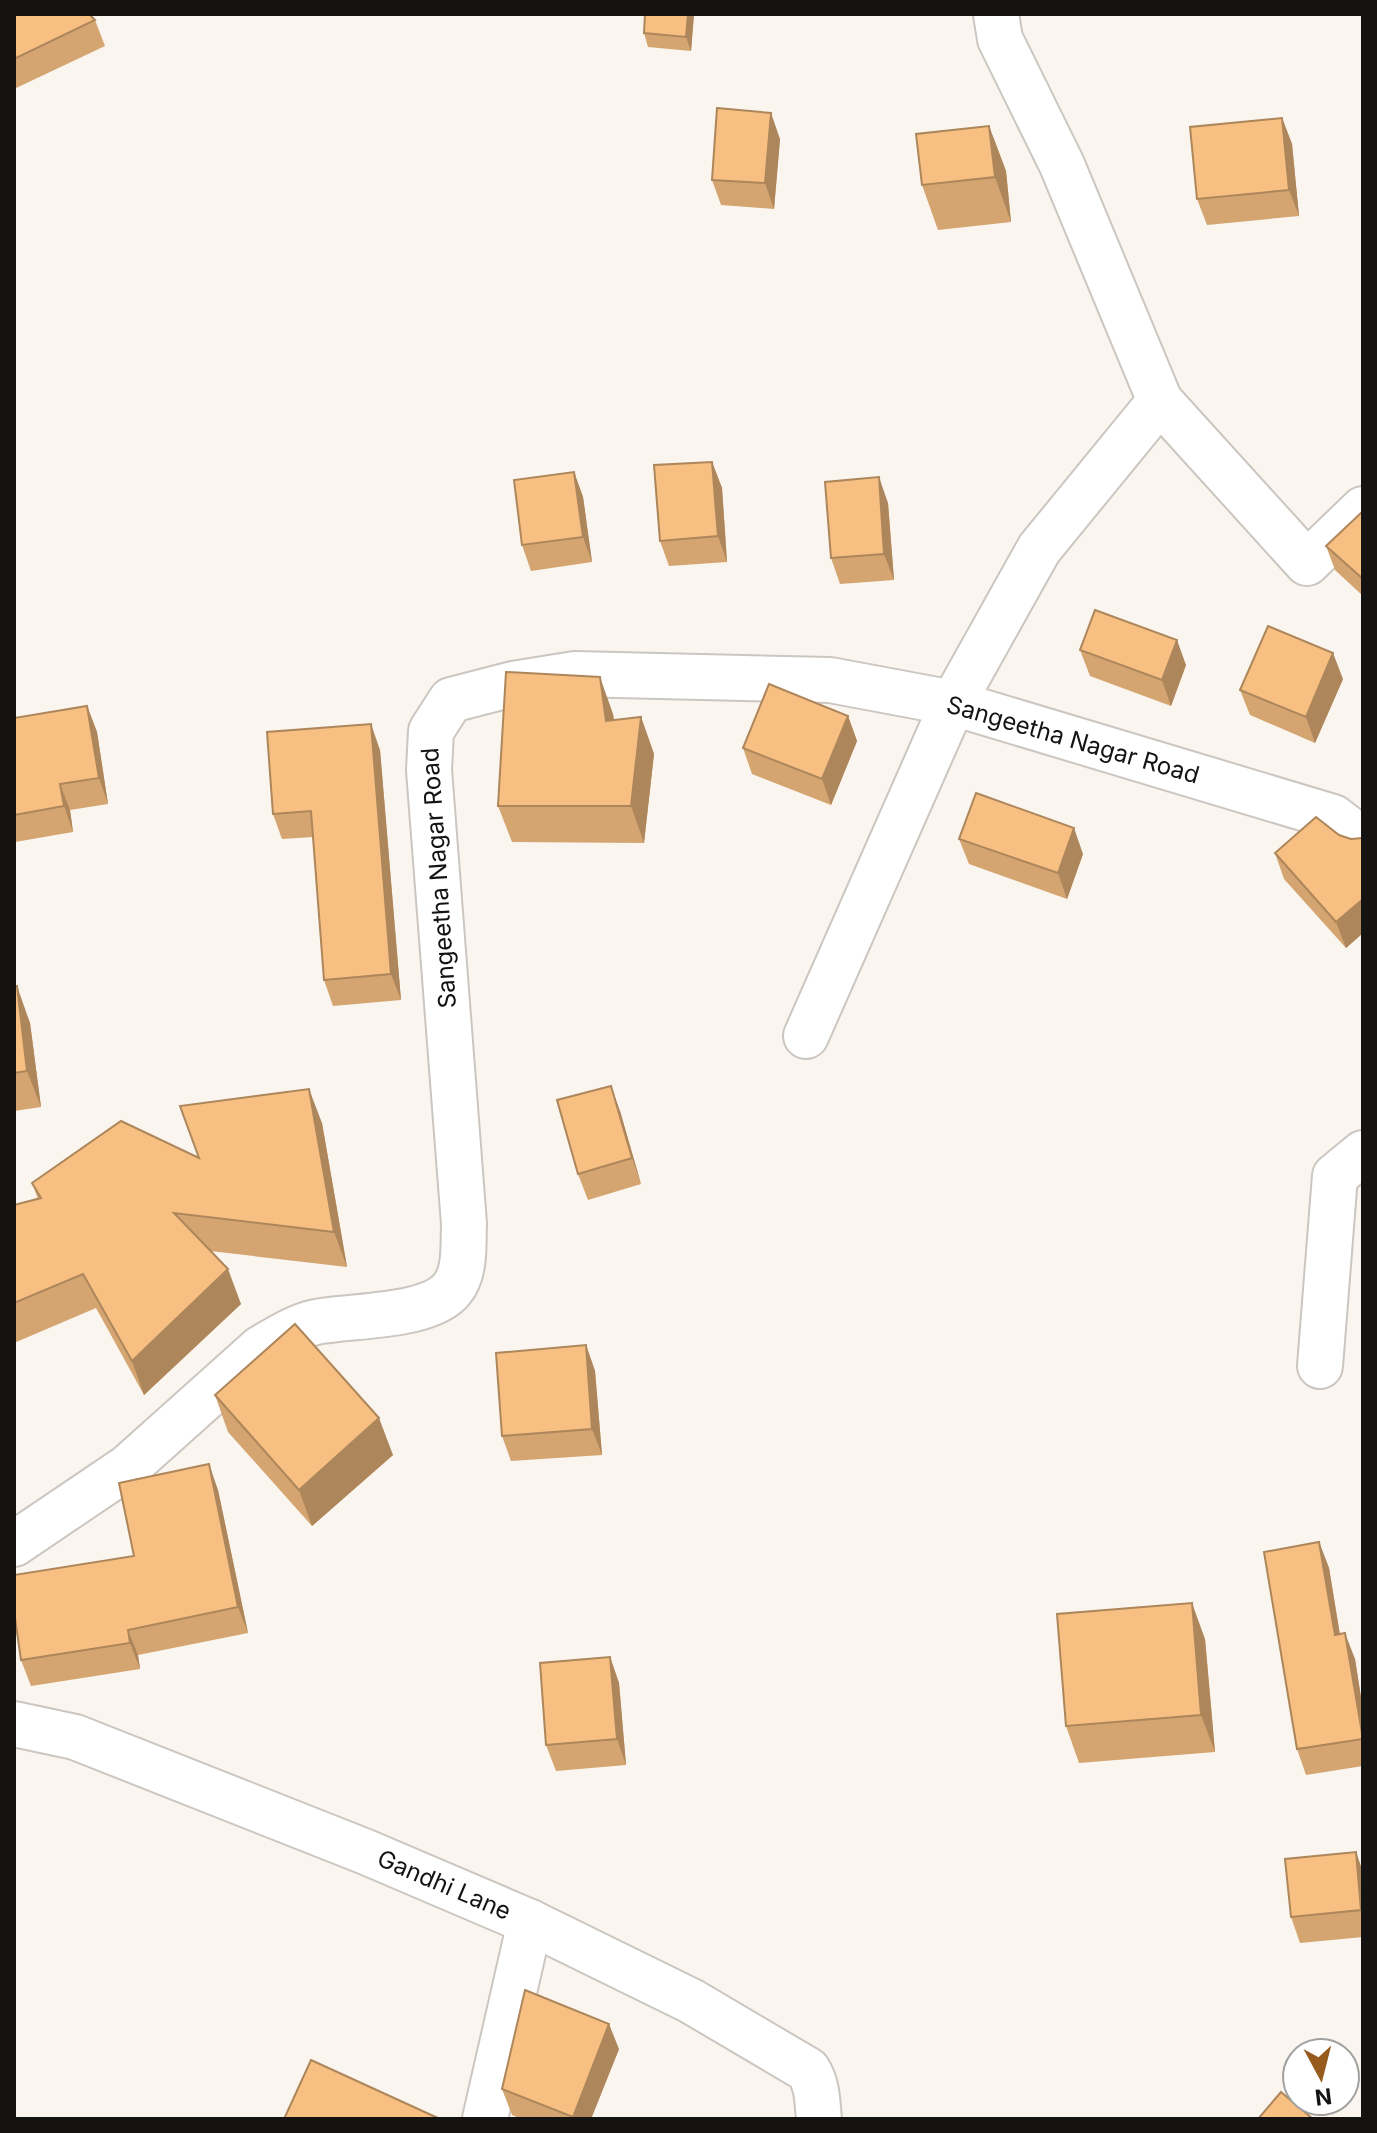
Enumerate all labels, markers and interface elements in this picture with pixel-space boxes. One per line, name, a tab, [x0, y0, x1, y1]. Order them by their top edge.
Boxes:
street label: Sangeetha Nagar Road	[943, 690, 1203, 789]
street label: Sangeetha Nagar Road	[415, 747, 462, 1009]
street label: Gandhi Lane	[373, 1843, 515, 1926]
north arrow	[1281, 2037, 1361, 2117]
text: N	[1314, 2083, 1333, 2111]

